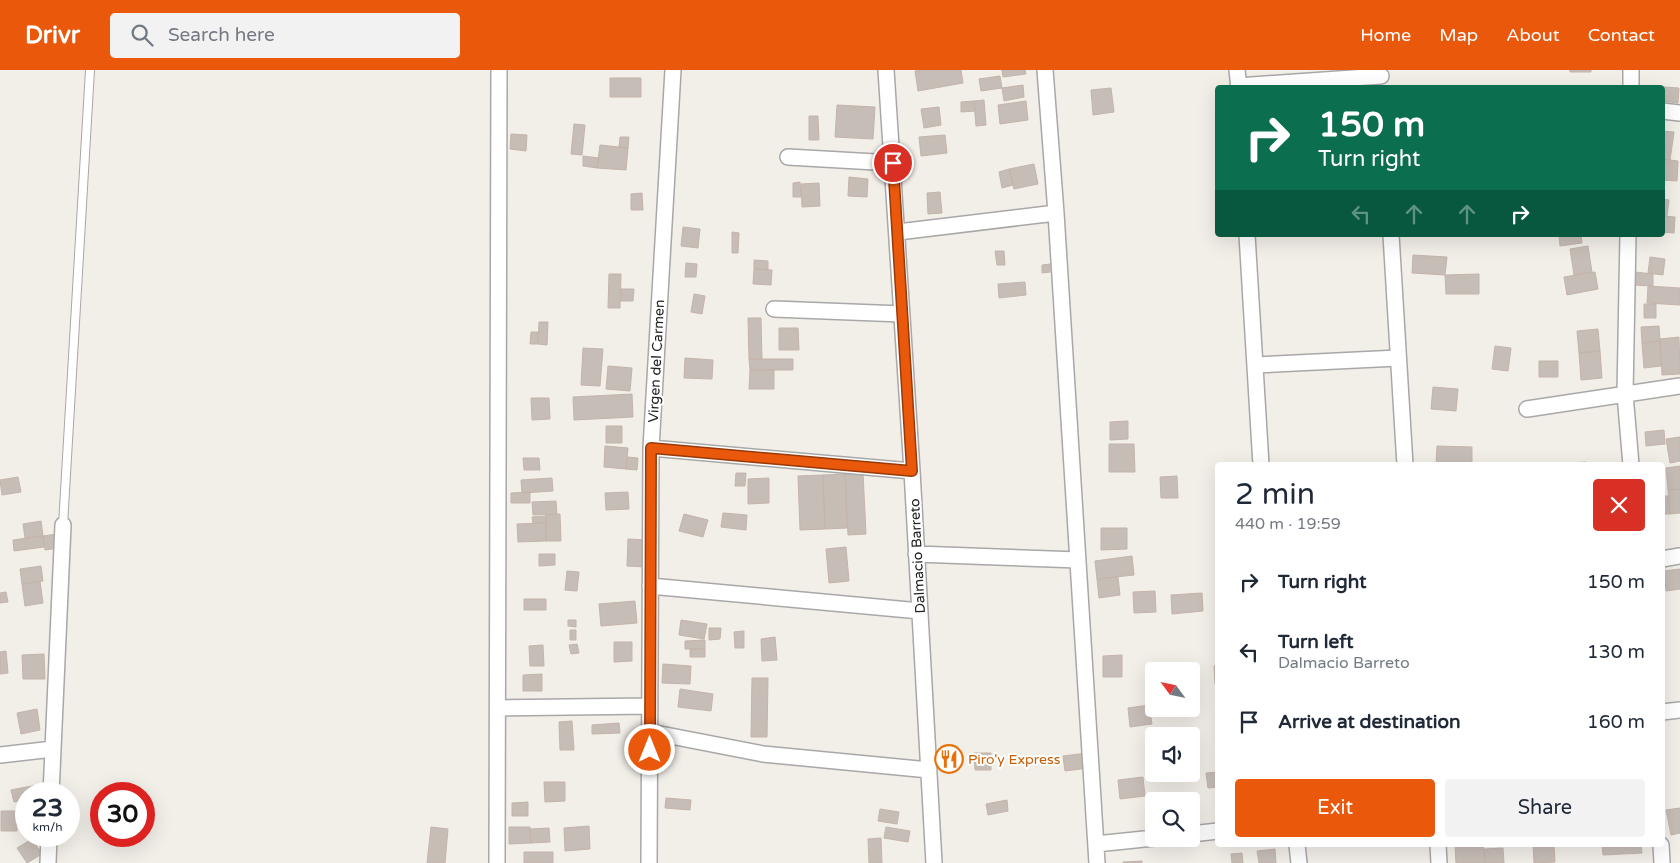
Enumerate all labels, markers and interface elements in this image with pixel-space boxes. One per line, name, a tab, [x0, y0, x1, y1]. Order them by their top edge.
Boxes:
search box	[110, 13, 460, 58]
text: Drivr	[25, 21, 80, 50]
icon: search	[128, 21, 156, 49]
text: Search here	[168, 24, 275, 46]
text: Home	[1360, 24, 1411, 46]
text: Map	[1439, 24, 1478, 46]
text: About	[1506, 24, 1560, 46]
text: Contact	[1588, 24, 1655, 46]
text: 150 m	[1318, 104, 1425, 146]
icon: right	[1235, 105, 1300, 170]
pin	[872, 142, 914, 184]
text: Turn right	[1318, 146, 1420, 172]
icon: arrive	[879, 149, 907, 177]
icon: left	[1347, 200, 1375, 228]
icon: ahead	[1400, 200, 1428, 228]
icon: ahead	[1453, 200, 1481, 228]
icon: right	[1506, 200, 1534, 228]
street label: Virgen del Carmen	[645, 299, 668, 423]
text: 2 min	[1235, 476, 1315, 513]
button: close	[1593, 479, 1645, 531]
street label: Dalmacio Barreto	[906, 498, 929, 614]
text: 440 m · 19:59	[1235, 514, 1341, 534]
icon: right	[1235, 568, 1263, 596]
text: Turn right	[1278, 571, 1366, 593]
text: 150 m	[1587, 571, 1645, 593]
text: Turn left	[1278, 631, 1354, 653]
icon: left	[1235, 638, 1263, 666]
text: 130 m	[1587, 641, 1645, 663]
text: Dalmacio Barreto	[1278, 653, 1410, 673]
north arrow	[1145, 662, 1200, 718]
map controls	[1145, 662, 1200, 847]
icon: arrive	[1235, 708, 1263, 736]
text: Arrive at destination	[1278, 711, 1461, 733]
text: 160 m	[1587, 711, 1645, 733]
position arrow	[623, 723, 675, 775]
button: sound	[1145, 727, 1200, 782]
restaurant icon: Piro'y Express	[934, 744, 964, 774]
place label: Piro'y Express	[968, 751, 1061, 768]
button: Exit	[1235, 779, 1435, 837]
button: Share	[1445, 779, 1645, 837]
speed limit sign: 30	[90, 782, 155, 847]
button: search	[1145, 792, 1200, 847]
text: 23	[32, 793, 63, 823]
text: km/h	[32, 820, 63, 834]

